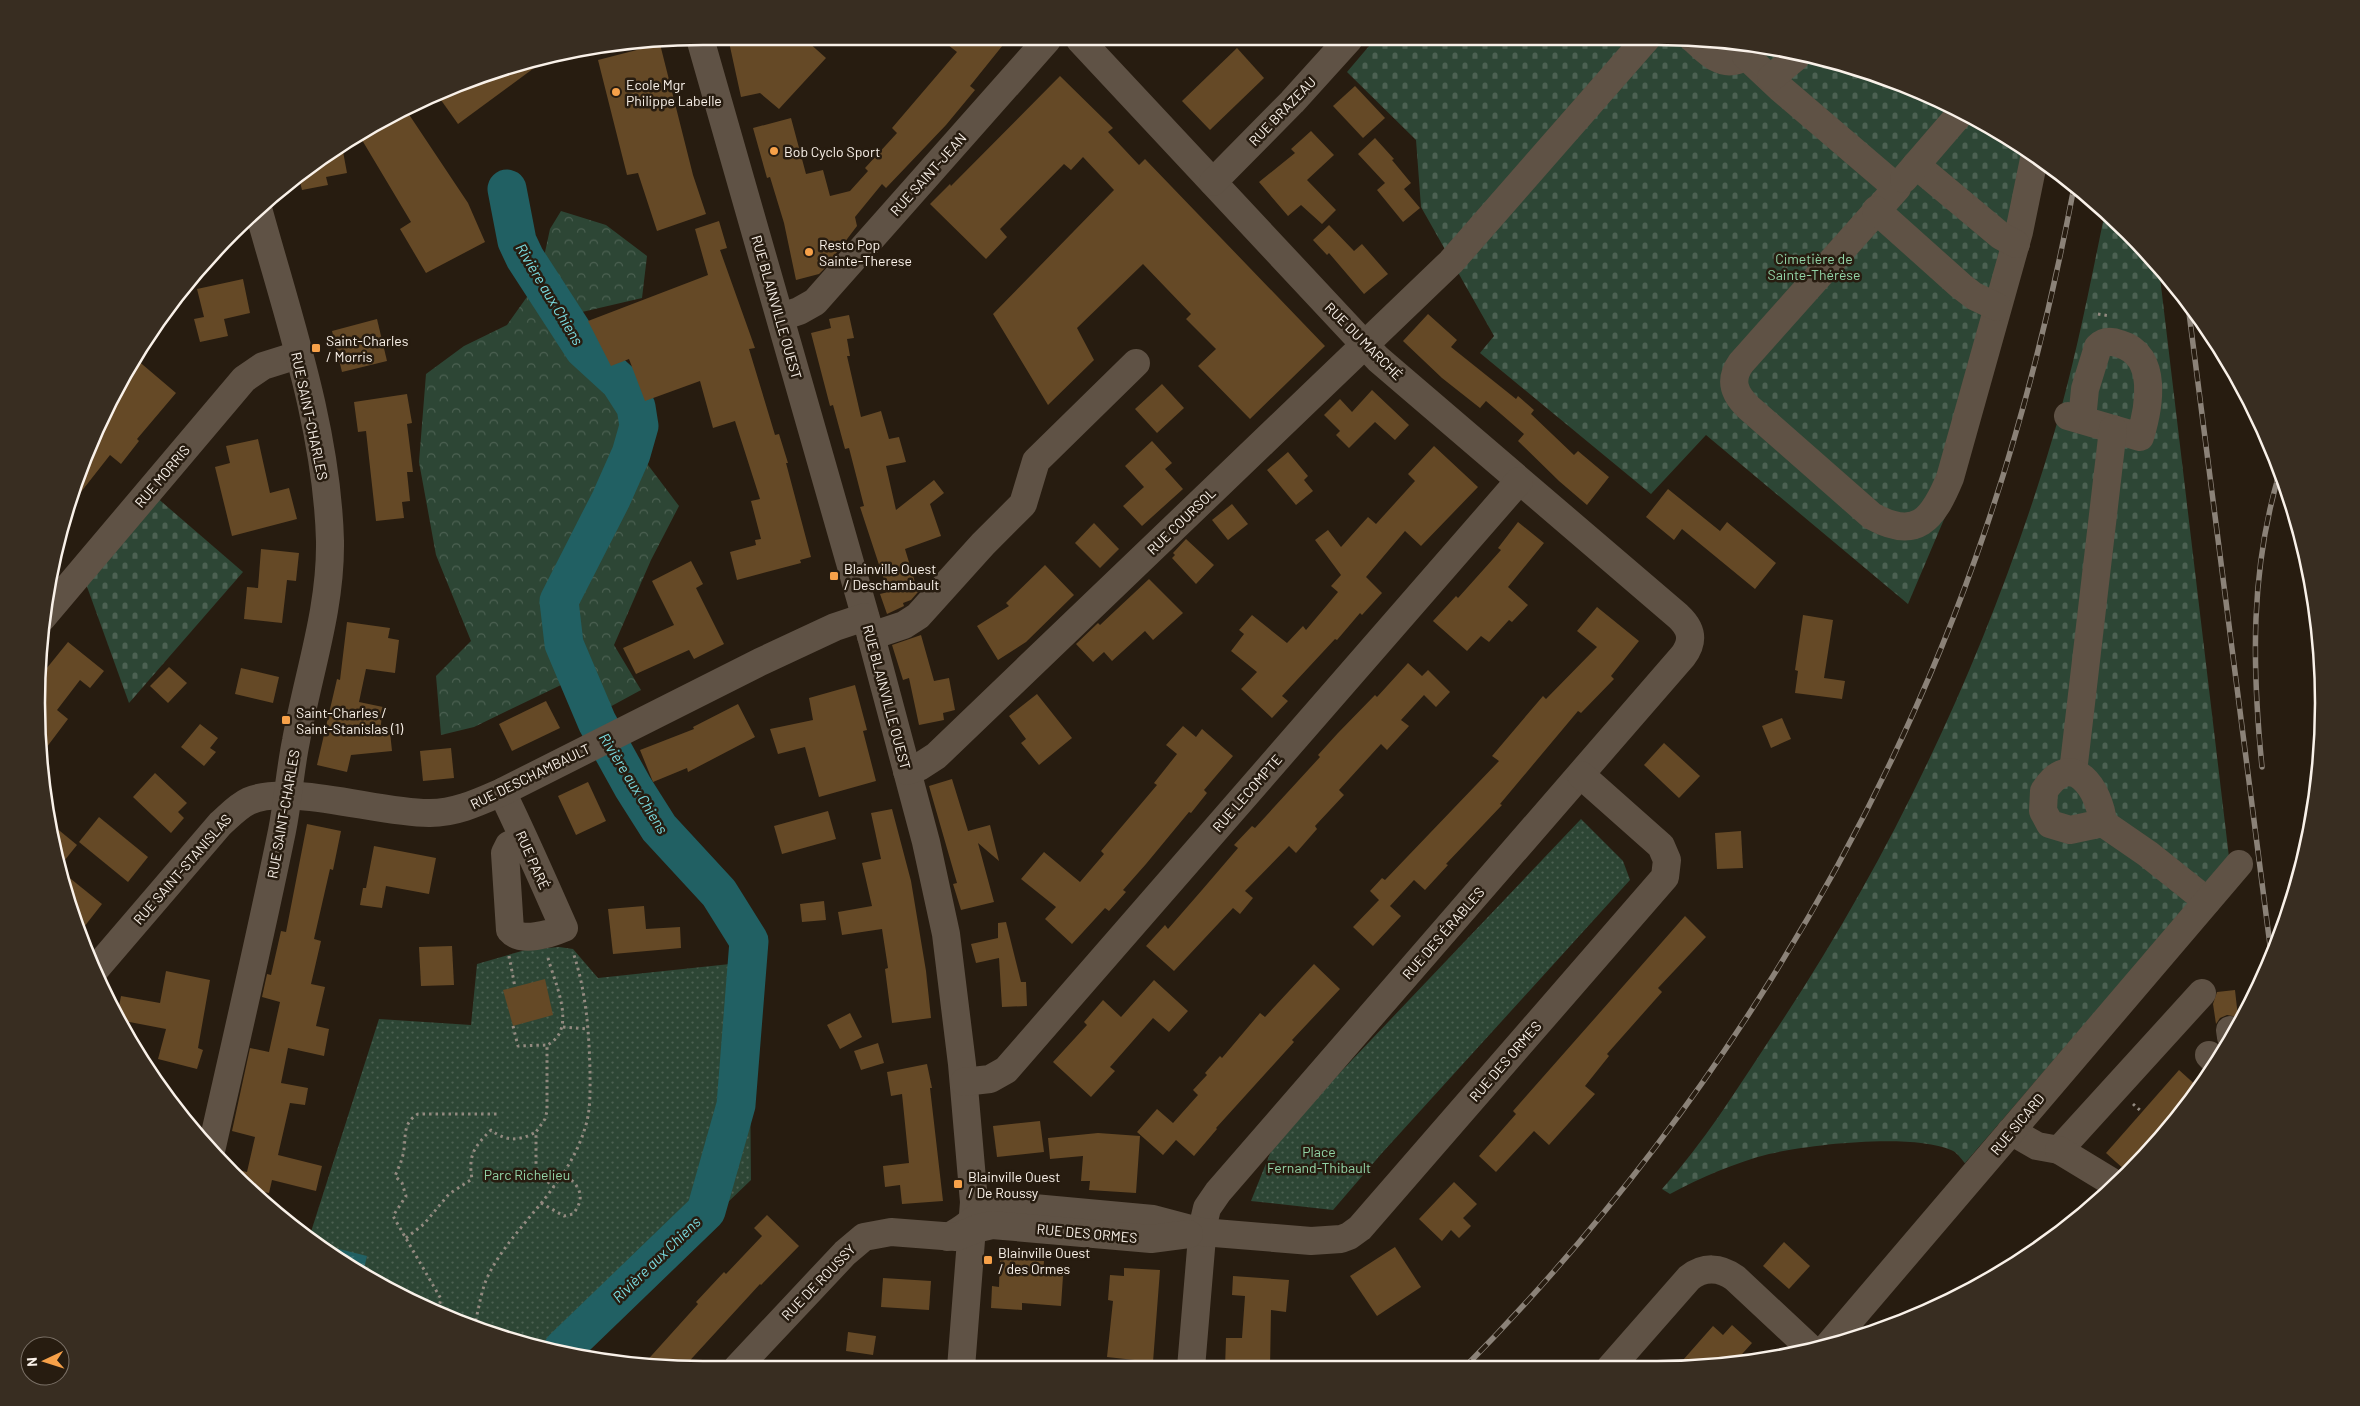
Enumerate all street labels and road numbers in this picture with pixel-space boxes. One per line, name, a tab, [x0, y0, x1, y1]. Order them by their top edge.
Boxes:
street label: RUE BRAZEAU	[1245, 73, 1319, 149]
street label: RUE SAINT-JEAN	[886, 129, 970, 219]
street label: RUE BLAINVILLE OUEST	[748, 233, 806, 381]
street label: RUE DU MARCHÉ	[1322, 299, 1406, 383]
street label: RUE SAINT-CHARLES	[288, 350, 332, 482]
street label: RUE MORRIS	[131, 441, 193, 511]
street label: RUE COURSOL	[1143, 484, 1219, 558]
street label: RUE BLAINVILLE OUEST	[860, 623, 914, 771]
street label: RUE DESCHAMBAULT	[467, 740, 593, 812]
street label: RUE SAINT-CHARLES	[263, 748, 303, 880]
street label: RUE LECOMPTE	[1209, 751, 1285, 835]
street label: RUE SAINT-STANISLAS	[129, 810, 235, 928]
street label: RUE PARÉ	[513, 828, 553, 892]
street label: RUE DES ÉRABLES	[1398, 883, 1488, 983]
street label: RUE DES ORMES	[1465, 1017, 1545, 1105]
street label: RUE SICARD	[1986, 1090, 2048, 1158]
street label: RUE DES ORMES	[1036, 1220, 1138, 1246]
street label: RUE DE ROUSSY	[777, 1240, 859, 1324]

